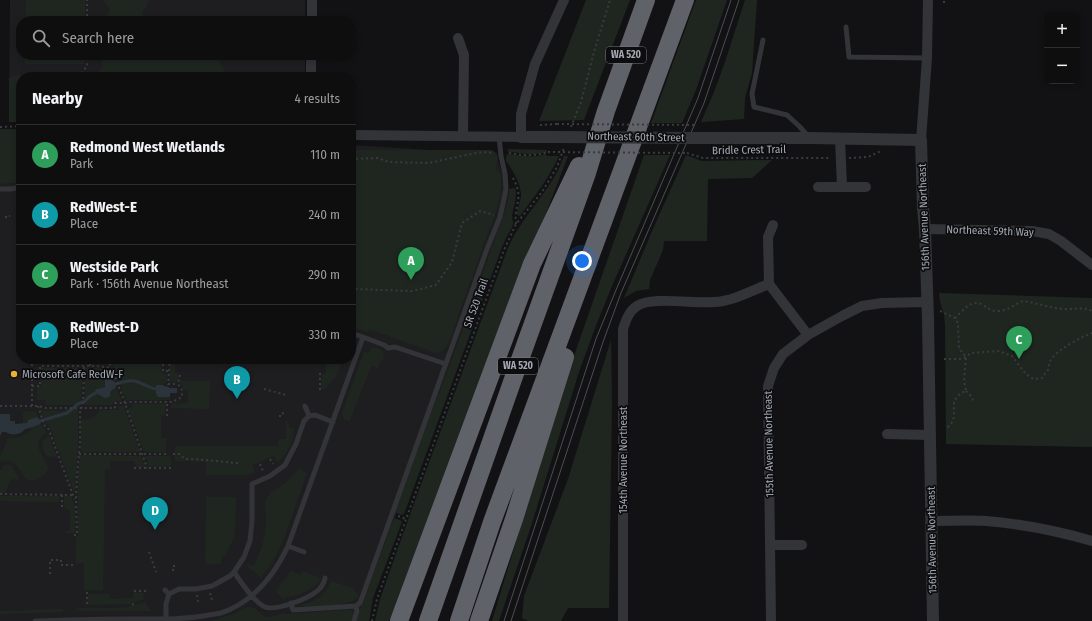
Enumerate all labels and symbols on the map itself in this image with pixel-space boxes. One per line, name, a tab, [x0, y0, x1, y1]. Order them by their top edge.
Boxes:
road number: WA 520	[606, 47, 646, 63]
street label: Northeast 60th Street	[587, 130, 685, 144]
street label: Bridle Crest Trail	[712, 143, 786, 157]
street label: 156th Avenue Northeast	[916, 163, 932, 271]
street label: Northeast 59th Way	[946, 223, 1034, 239]
pin: A	[398, 247, 424, 280]
your location	[572, 251, 592, 271]
street label: SR 520 Trail	[461, 277, 491, 329]
pin: C	[1006, 326, 1032, 359]
road number: WA 520	[498, 358, 538, 374]
pin: B	[224, 366, 250, 399]
place label: Microsoft Cafe RedW-F	[22, 368, 123, 381]
marker: Microsoft Cafe RedW-F	[9, 369, 19, 379]
street label: 155th Avenue Northeast	[762, 390, 776, 497]
street label: 154th Avenue Northeast	[617, 406, 630, 513]
street label: 156th Avenue Northeast	[925, 486, 939, 594]
pin: D	[142, 497, 168, 530]

